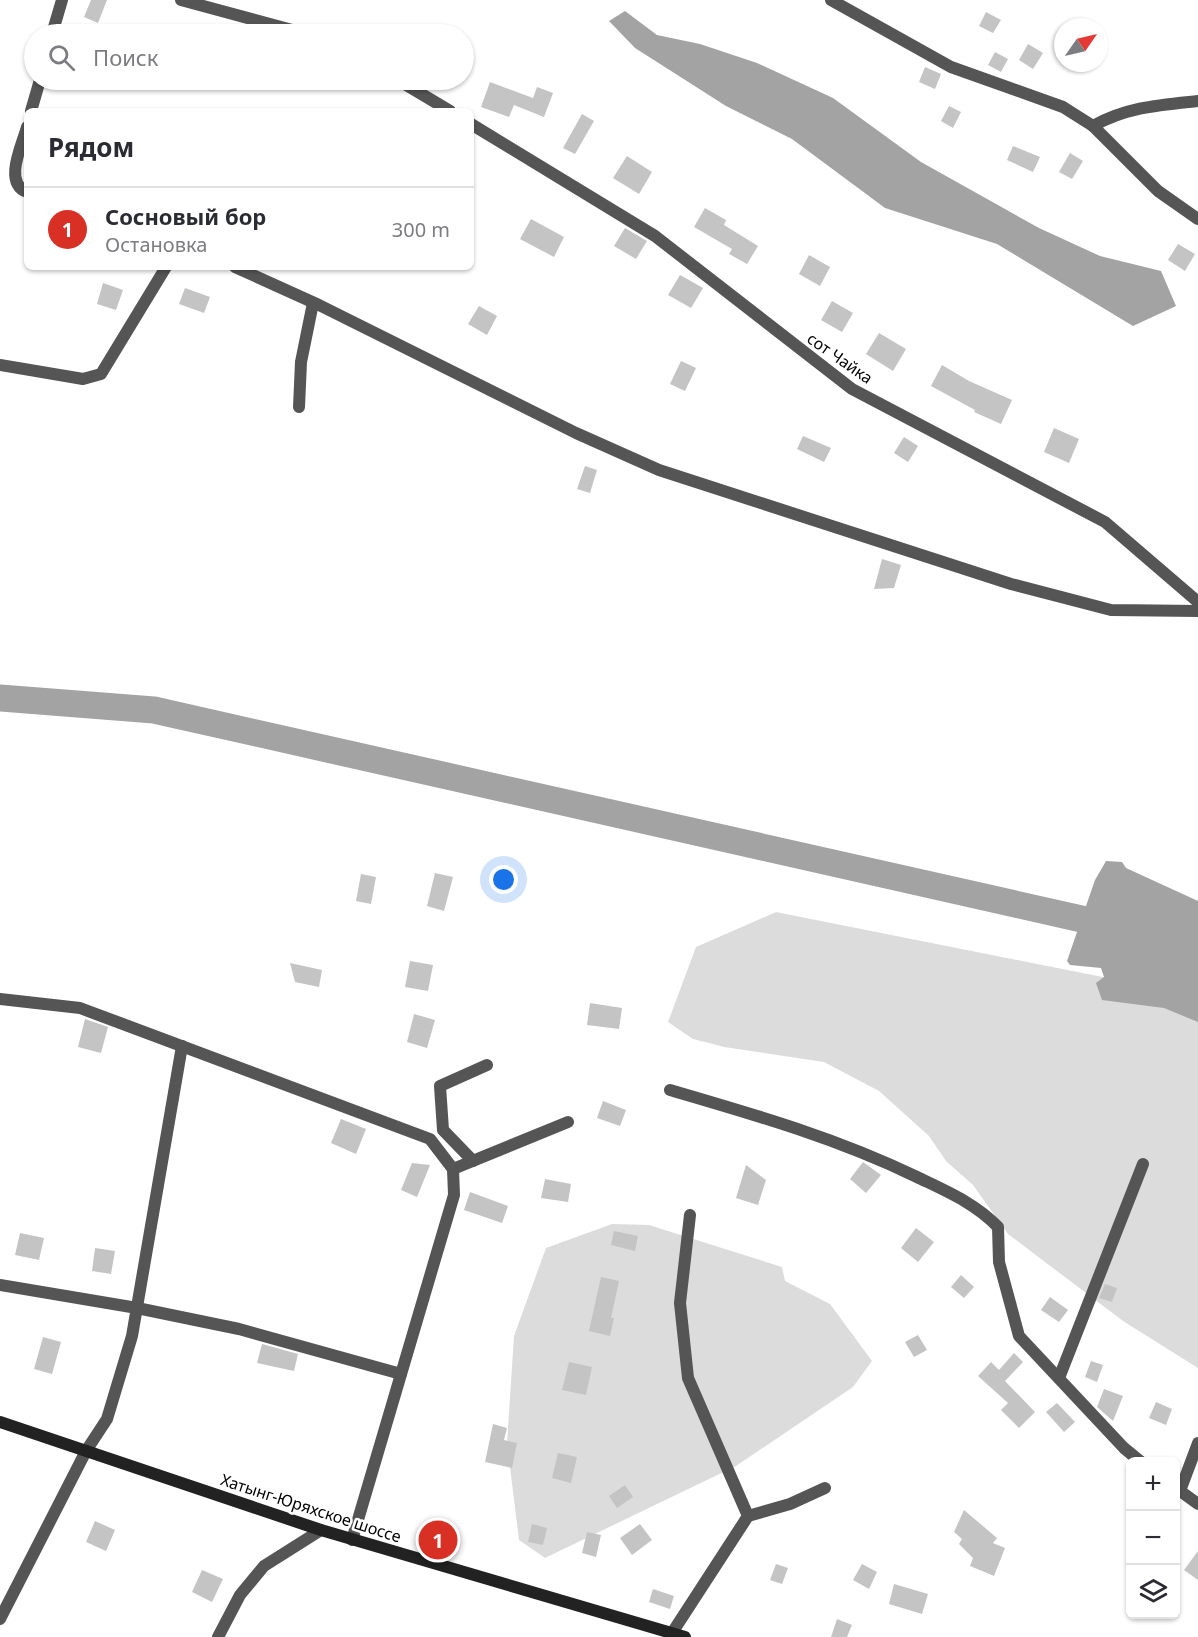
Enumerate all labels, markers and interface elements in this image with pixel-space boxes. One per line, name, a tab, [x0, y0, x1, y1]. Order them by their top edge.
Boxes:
north arrow	[1054, 18, 1108, 72]
search box	[24, 24, 474, 90]
icon: search	[45, 41, 78, 74]
text: Поиск	[93, 42, 158, 72]
text: Рядом	[48, 129, 134, 165]
text: Сосновый бор	[105, 201, 266, 231]
text: 1	[62, 216, 73, 243]
text: 300 m	[392, 216, 450, 243]
text: Остановка	[105, 231, 207, 258]
street label: сот Чайка	[803, 327, 877, 389]
your location	[489, 865, 518, 894]
map controls	[1126, 1457, 1180, 1619]
button: +	[1126, 1457, 1180, 1511]
street label: Хатынг-Юряхское шоссе	[218, 1468, 404, 1548]
button: −	[1126, 1511, 1180, 1565]
pin: 1	[418, 1518, 458, 1562]
button: layers	[1126, 1565, 1180, 1619]

